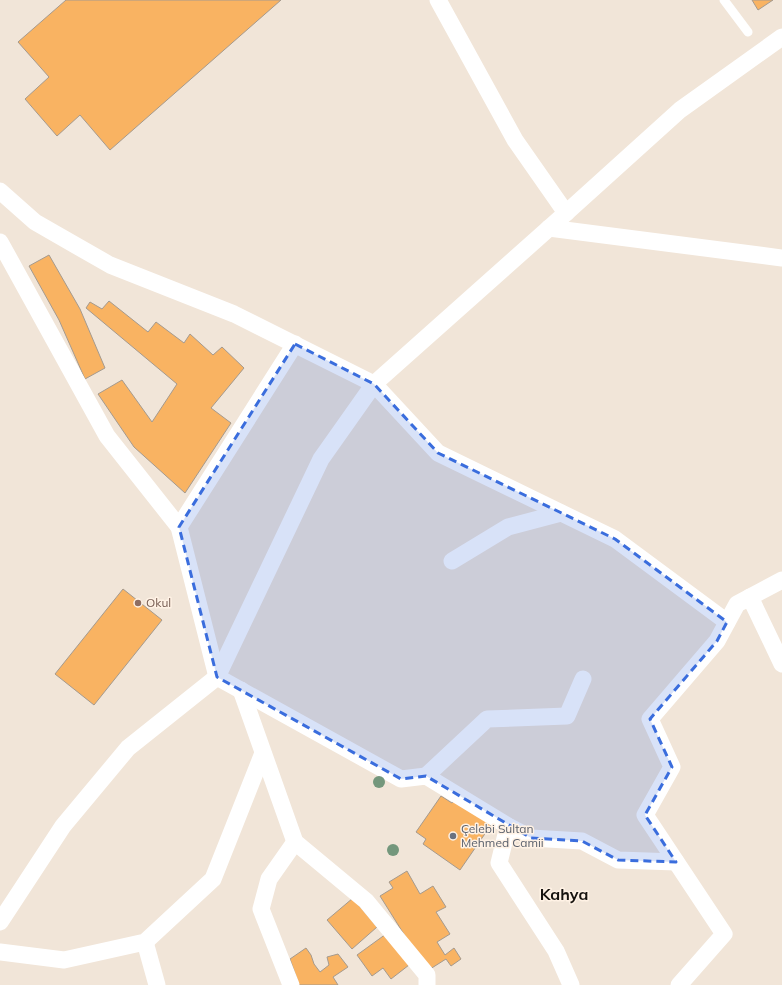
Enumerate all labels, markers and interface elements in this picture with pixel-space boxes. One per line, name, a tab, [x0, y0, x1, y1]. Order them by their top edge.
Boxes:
place label: Okul	[146, 595, 171, 610]
marker: Okul	[133, 598, 143, 608]
place label: Çelebi Sultan Mehmed Camii	[461, 821, 544, 850]
marker: Çelebi Sultan Mehmed Camii	[448, 831, 458, 841]
district label: Kahya	[540, 884, 588, 904]

